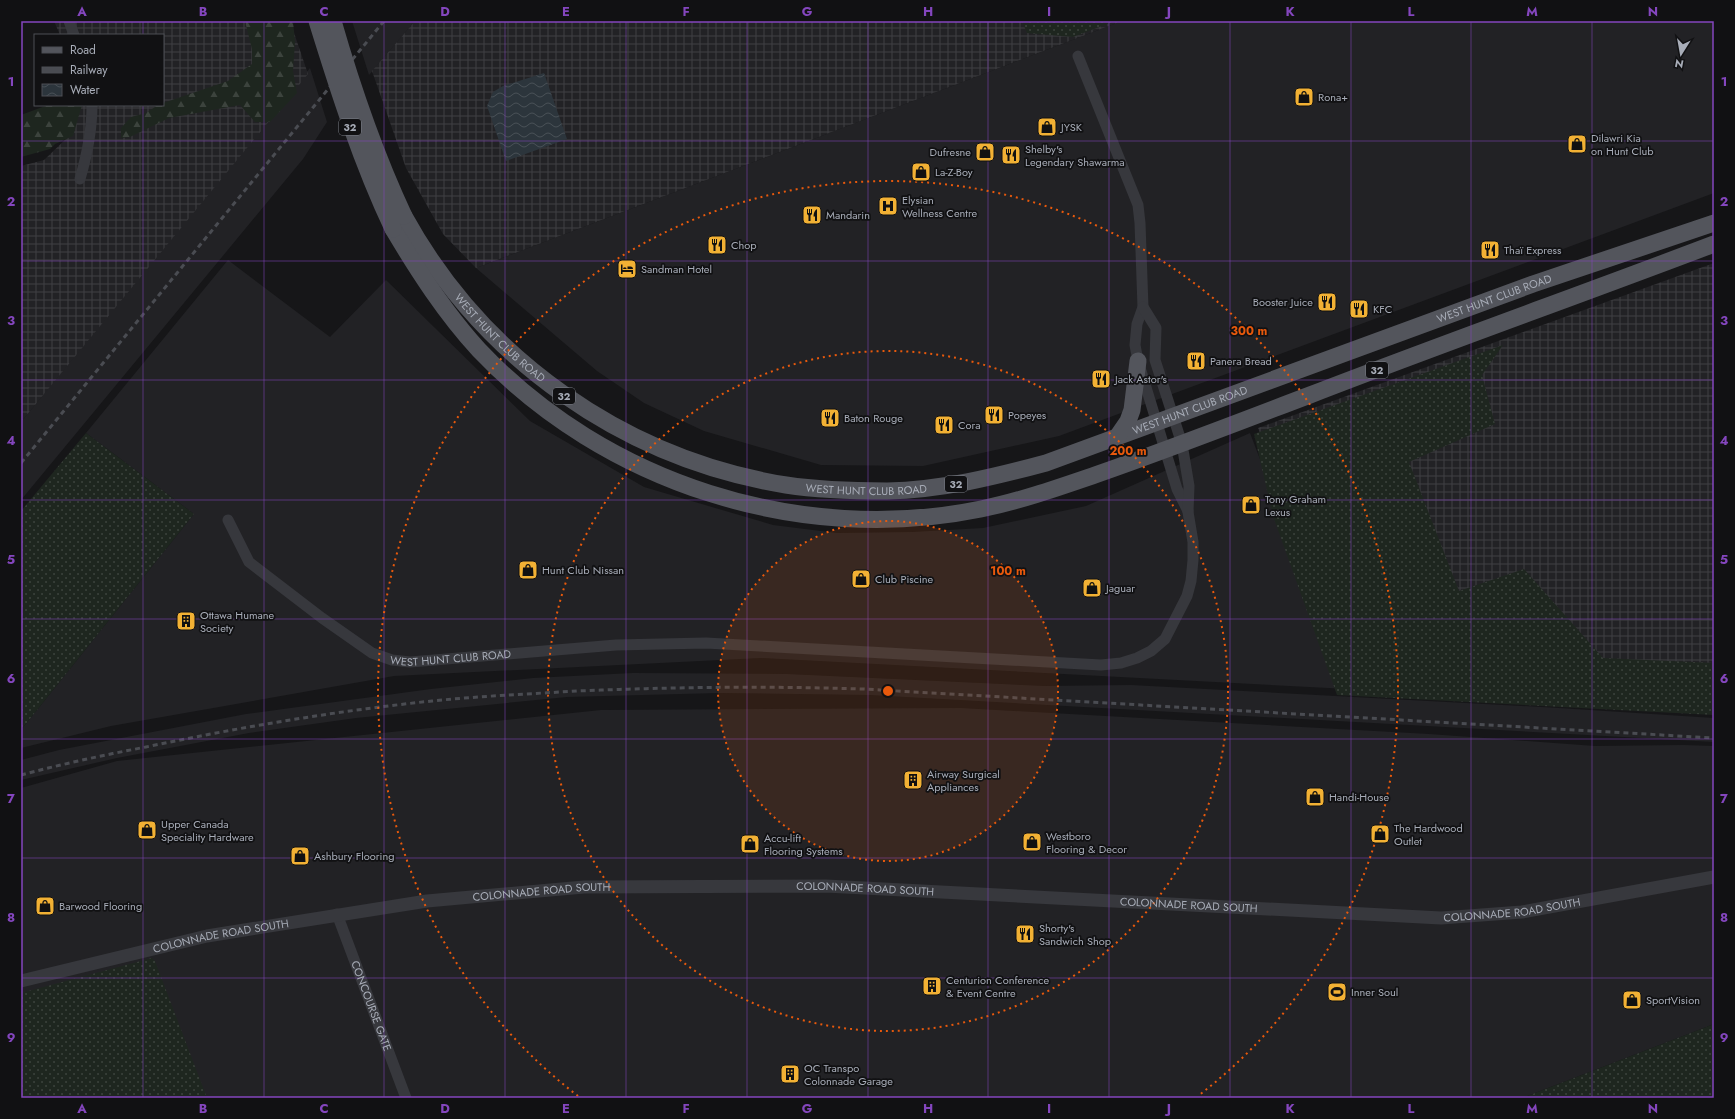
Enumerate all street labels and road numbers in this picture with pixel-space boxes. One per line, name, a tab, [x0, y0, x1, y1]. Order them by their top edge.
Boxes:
road number: 32	[339, 119, 361, 135]
street label: WEST HUNT CLUB ROAD	[1434, 270, 1554, 327]
street label: WEST HUNT CLUB ROAD	[451, 290, 549, 386]
road number: 32	[1366, 362, 1388, 378]
street label: WEST HUNT CLUB ROAD	[1130, 381, 1250, 439]
road number: 32	[553, 388, 575, 404]
road number: 32	[945, 476, 967, 492]
street label: WEST HUNT CLUB ROAD	[805, 480, 928, 499]
street label: WEST HUNT CLUB ROAD	[389, 646, 512, 670]
street label: COLONNADE ROAD SOUTH	[796, 878, 935, 900]
street label: COLONNADE ROAD SOUTH	[472, 879, 610, 905]
street label: COLONNADE ROAD SOUTH	[1119, 893, 1258, 916]
street label: COLONNADE ROAD SOUTH	[1443, 894, 1582, 926]
street label: COLONNADE ROAD SOUTH	[151, 915, 290, 957]
street label: CONCOURSE GATE	[347, 958, 396, 1053]

